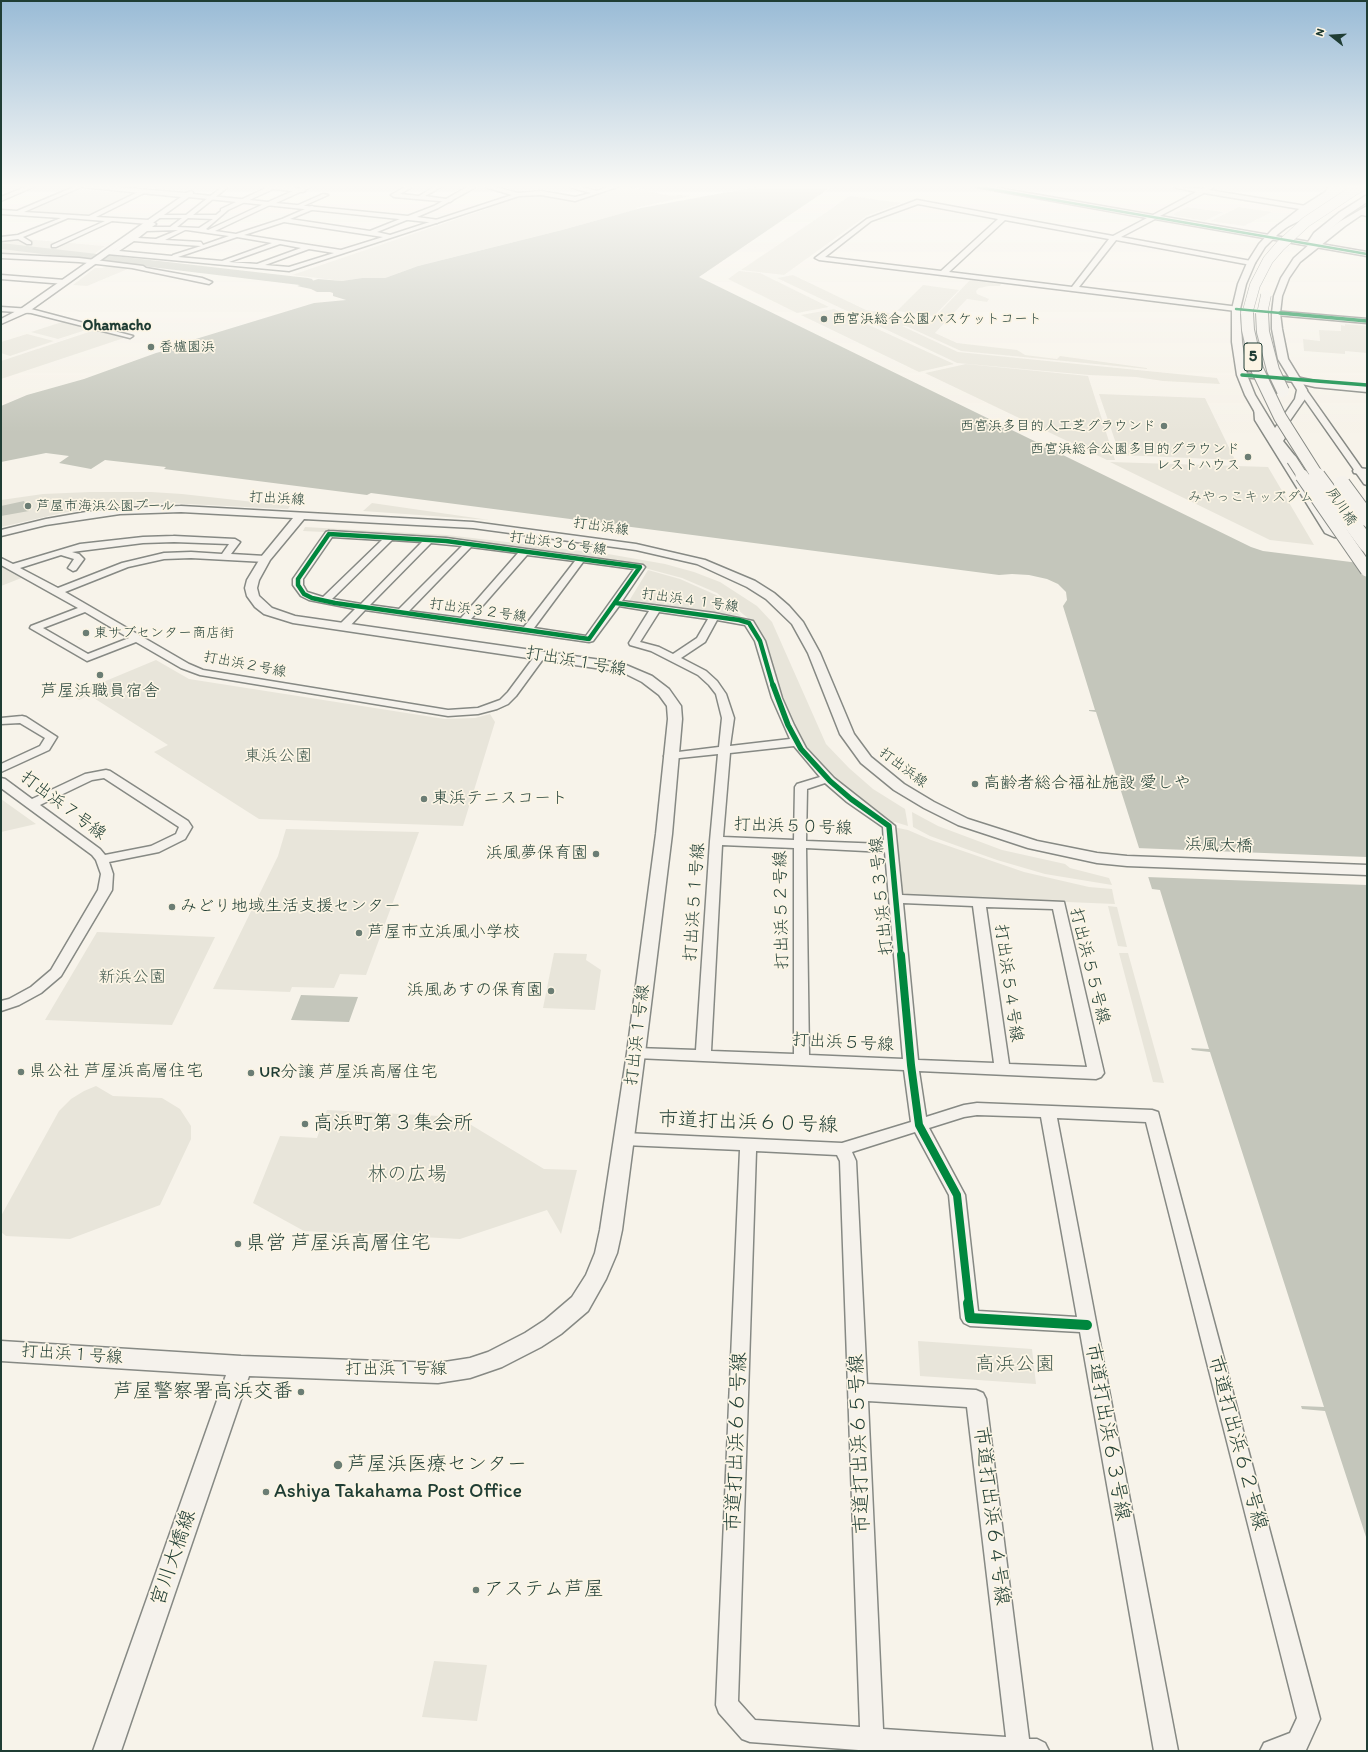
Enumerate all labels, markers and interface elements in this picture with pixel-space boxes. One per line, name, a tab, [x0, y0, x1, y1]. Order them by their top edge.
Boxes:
north arrow	[1312, 16, 1352, 56]
text: N	[1313, 27, 1327, 38]
place label: 西宮浜総合公園バスケットコート	[832, 311, 1042, 327]
marker: 西宮浜総合公園バスケットコート	[819, 314, 829, 324]
district label: Ohamacho	[83, 317, 151, 335]
place label: 香櫨園浜	[159, 339, 215, 355]
marker: 香櫨園浜	[146, 342, 156, 352]
road number: 5	[1244, 343, 1262, 371]
place label: 西宮浜多目的人工芝グラウンド	[960, 418, 1156, 434]
marker: 西宮浜多目的人工芝グラウンド	[1159, 421, 1169, 431]
place label: 西宮浜総合公園多目的グラウンド レストハウス	[1030, 441, 1240, 474]
marker: 西宮浜総合公園多目的グラウンド レストハウス	[1243, 452, 1253, 462]
street label: 夙川橋	[1322, 485, 1360, 529]
street label: 打出浜線	[249, 489, 305, 509]
park label: みやっこキッズダム	[1188, 489, 1314, 505]
place label: 芦屋市海浜公園プール	[36, 498, 175, 514]
marker: 芦屋市海浜公園プール	[23, 501, 33, 511]
street label: 打出浜線	[572, 515, 630, 539]
street label: 打出浜３６号線	[508, 529, 608, 559]
street label: 打出浜４１号線	[640, 586, 740, 616]
street label: 打出浜３２号線	[428, 596, 528, 626]
place label: 東サブセンター商店街	[94, 625, 234, 641]
marker: 東サブセンター商店街	[81, 628, 91, 638]
street label: 打出浜１号線	[524, 643, 628, 681]
street label: 打出浜２号線	[202, 649, 288, 681]
marker: 芦屋浜職員宿舎	[95, 670, 105, 680]
place label: 芦屋浜職員宿舎	[41, 682, 159, 702]
street label: 打出浜線	[876, 744, 930, 792]
park label: 東浜公園	[244, 747, 312, 767]
street label: 打出浜７号線	[16, 767, 110, 845]
place label: 高齢者総合福祉施設 愛しや	[983, 774, 1191, 794]
marker: 高齢者総合福祉施設 愛しや	[970, 779, 980, 789]
place label: 東浜テニスコート	[432, 789, 568, 809]
marker: 東浜テニスコート	[419, 794, 429, 804]
street label: 打出浜５０号線	[733, 815, 853, 839]
street label: 浜風大橋	[1185, 835, 1253, 857]
street label: 打出浜５３号線	[867, 836, 897, 956]
street label: 打出浜５１号線	[681, 842, 709, 962]
place label: 浜風夢保育園	[486, 844, 588, 864]
marker: 浜風夢保育園	[591, 849, 601, 859]
street label: 打出浜５２号線	[771, 850, 793, 970]
place label: みどり地域生活支援センター	[180, 897, 401, 917]
marker: みどり地域生活支援センター	[167, 902, 177, 912]
street label: 打出浜５５号線	[1065, 906, 1113, 1026]
place label: 芦屋市立浜風小学校	[367, 923, 520, 943]
street label: 打出浜５４号線	[990, 923, 1026, 1043]
marker: 芦屋市立浜風小学校	[354, 928, 364, 938]
park label: 新浜公園	[98, 968, 166, 988]
place label: 浜風あすの保育園	[407, 981, 543, 1001]
street label: 打出浜１号線	[622, 983, 654, 1087]
marker: 浜風あすの保育園	[546, 986, 556, 996]
street label: 打出浜５号線	[792, 1030, 894, 1056]
place label: 県公社 芦屋浜高層住宅	[29, 1062, 203, 1082]
place label: UR分譲 芦屋浜高層住宅	[259, 1063, 437, 1083]
marker: 県公社 芦屋浜高層住宅	[16, 1067, 26, 1077]
marker: UR分譲 芦屋浜高層住宅	[246, 1068, 256, 1078]
street label: 市道打出浜６０号線	[658, 1108, 838, 1138]
place label: 高浜町第３集会所	[313, 1112, 473, 1136]
marker: 高浜町第３集会所	[300, 1119, 310, 1129]
park label: 林の広場	[367, 1163, 447, 1187]
place label: 県営 芦屋浜高層住宅	[246, 1232, 430, 1256]
marker: 県営 芦屋浜高層住宅	[233, 1239, 243, 1249]
street label: 打出浜１号線	[20, 1341, 124, 1369]
street label: 市道打出浜６３号線	[1080, 1341, 1134, 1523]
street label: 市道打出浜６６号線	[722, 1352, 752, 1532]
park label: 高浜公園	[975, 1353, 1055, 1377]
street label: 市道打出浜６２号線	[1202, 1353, 1272, 1533]
street label: 市道打出浜６５号線	[845, 1354, 875, 1534]
street label: 打出浜１号線	[345, 1360, 447, 1380]
place label: 芦屋警察署高浜交番	[113, 1380, 293, 1404]
marker: 芦屋警察署高浜交番	[296, 1387, 306, 1397]
street label: 市道打出浜６４号線	[968, 1425, 1014, 1607]
place label: 芦屋浜医療センター	[347, 1453, 527, 1477]
marker: 芦屋浜医療センター	[332, 1459, 344, 1471]
place label: Ashiya Takahama Post Office	[274, 1480, 522, 1504]
marker: Ashiya Takahama Post Office	[261, 1487, 271, 1497]
street label: 宮川大橋線	[146, 1507, 202, 1609]
place label: アステム芦屋	[484, 1578, 604, 1602]
marker: アステム芦屋	[471, 1585, 481, 1595]

